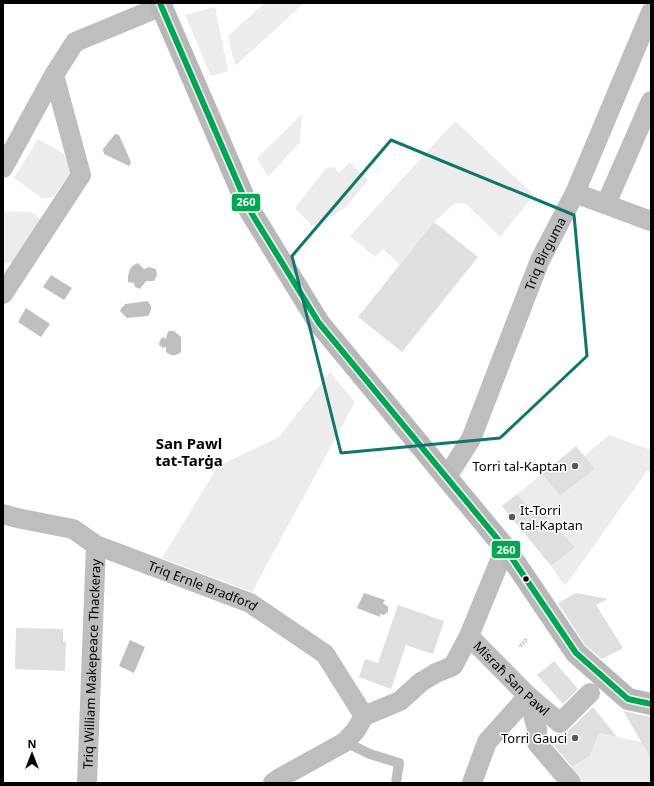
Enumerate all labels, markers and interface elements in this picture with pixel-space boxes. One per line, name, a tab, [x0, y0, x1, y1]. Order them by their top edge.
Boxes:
line badge: 260	[231, 193, 261, 212]
text: 260	[237, 194, 255, 209]
street label: Triq Birguma	[520, 214, 570, 293]
district label: San Pawl tat-Tarġa	[155, 433, 223, 470]
place label: Torri tal-Kaptan	[472, 457, 567, 475]
marker: Torri tal-Kaptan	[570, 461, 580, 471]
place label: It-Torri tal-Kaptan	[520, 501, 583, 534]
marker: It-Torri tal-Kaptan	[507, 512, 517, 522]
line badge: 260	[491, 540, 521, 559]
text: 260	[497, 542, 515, 557]
street label: Triq Ernle Bradford	[146, 556, 261, 615]
street label: Triq William Makepeace Thackeray	[79, 558, 104, 769]
unlabelled marker	[521, 574, 531, 584]
street label: Misraħ San Pawl	[470, 637, 553, 719]
place label: Torri Gauci	[501, 729, 567, 747]
marker: Torri Gauci	[570, 733, 580, 743]
north arrow	[12, 734, 52, 774]
text: N	[28, 736, 36, 751]

